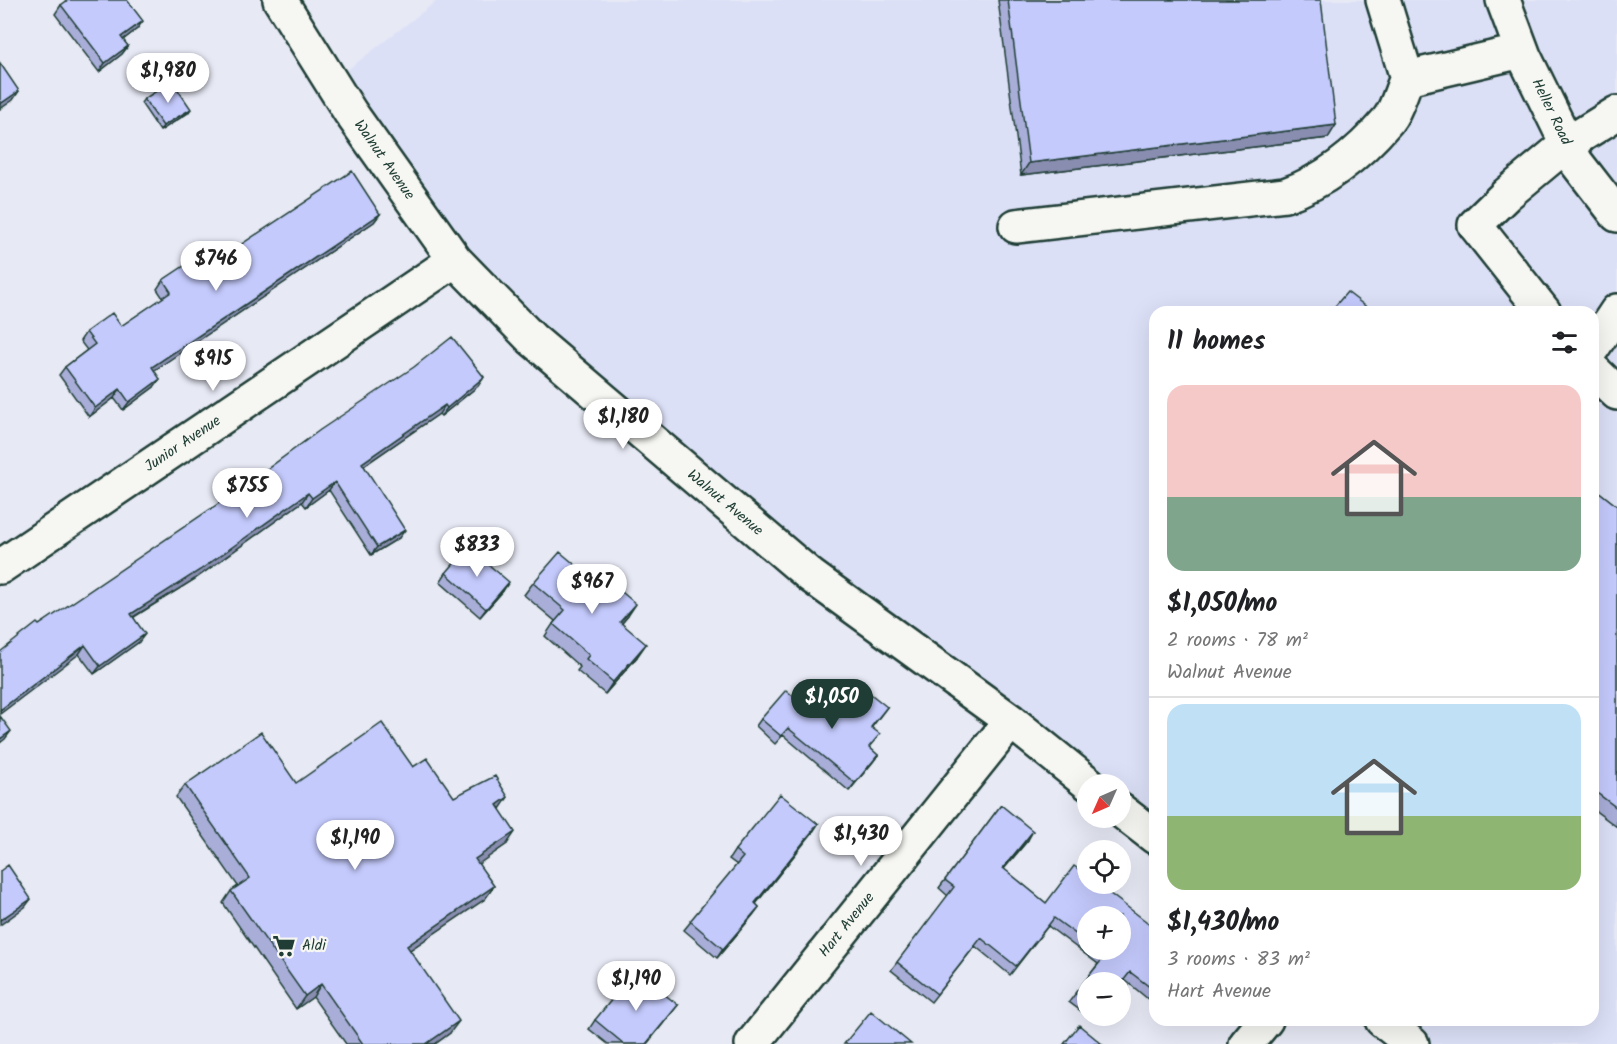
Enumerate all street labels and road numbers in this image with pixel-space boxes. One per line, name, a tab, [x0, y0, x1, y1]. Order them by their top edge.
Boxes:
street label: Heller Road	[1524, 74, 1578, 150]
street label: Walnut Avenue	[347, 115, 421, 205]
street label: Junior Avenue	[140, 409, 226, 478]
street label: Walnut Avenue	[681, 464, 769, 542]
street label: Hart Avenue	[813, 887, 881, 963]

